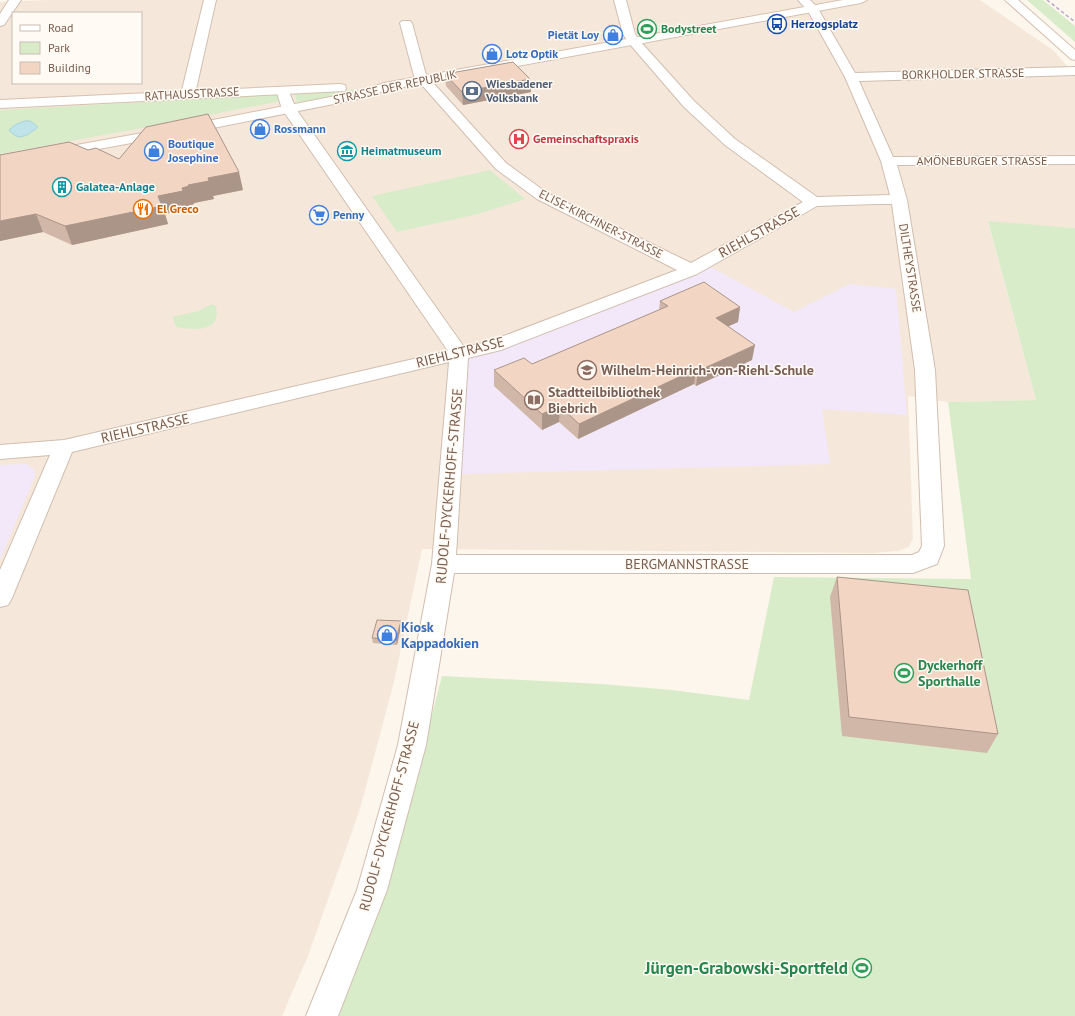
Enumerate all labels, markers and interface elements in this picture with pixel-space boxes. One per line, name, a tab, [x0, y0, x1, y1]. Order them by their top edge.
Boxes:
legend	[12, 12, 142, 84]
bus stop icon: Herzogsplatz	[766, 13, 788, 35]
place label: Herzogsplatz	[791, 16, 859, 31]
sports icon: Bodystreet	[636, 18, 658, 40]
text: Road	[48, 20, 73, 35]
place label: Bodystreet	[661, 21, 717, 36]
shop icon: Pietät Loy	[602, 24, 624, 46]
place label: Pietät Loy	[548, 27, 599, 42]
text: Park	[48, 40, 70, 55]
shop icon: Lotz Optik	[481, 43, 503, 65]
place label: Lotz Optik	[506, 46, 558, 61]
text: Building	[48, 60, 91, 75]
street label: BORKHOLDER STRASSE	[901, 65, 1025, 82]
street label: STRASSE DER REPUBLIK	[332, 66, 458, 107]
place label: Wiesbadener Volksbank	[485, 76, 553, 105]
bank icon: Wiesbadener Volksbank	[461, 80, 483, 102]
street label: RATHAUSSTRASSE	[144, 84, 240, 103]
shop icon: Rossmann	[249, 118, 271, 140]
place label: Rossmann	[274, 121, 326, 136]
hospital icon: Gemeinschaftspraxis	[508, 128, 530, 150]
place label: Gemeinschaftspraxis	[533, 131, 639, 146]
place label: Boutique Josephine	[167, 136, 219, 165]
shop icon: Boutique Josephine	[143, 140, 165, 162]
museum icon: Heimatmuseum	[336, 140, 358, 162]
place label: Heimatmuseum	[361, 143, 442, 158]
street label: AMÖNEBURGER STRASSE	[917, 153, 1047, 168]
building icon: Galatea-Anlage	[51, 176, 73, 198]
place label: Galatea-Anlage	[76, 179, 155, 194]
street label: ELISE-KIRCHNER-STRASSE	[537, 186, 666, 261]
restaurant icon: El Greco	[132, 198, 154, 220]
place label: El Greco	[157, 201, 199, 216]
street label: RIEHLSTRASSE	[715, 202, 803, 262]
supermarket icon: Penny	[308, 204, 330, 226]
place label: Penny	[333, 207, 365, 222]
street label: DILTHEYSTRASSE	[896, 222, 925, 314]
street label: RIEHLSTRASSE	[414, 332, 506, 372]
school or university icon: Wilhelm-Heinrich-von-Riehl-Schule	[576, 359, 598, 381]
place label: Wilhelm-Heinrich-von-Riehl-Schule	[601, 361, 814, 379]
place label: Stadtteilbibliothek Biebrich	[548, 383, 660, 417]
street label: RUDOLF-DYCKERHOFF-STRASSE	[431, 388, 467, 584]
library icon: Stadtteilbibliothek Biebrich	[523, 389, 545, 411]
street label: RIEHLSTRASSE	[99, 409, 191, 447]
street label: BERGMANNSTRASSE	[625, 555, 749, 573]
place label: Kiosk Kappadokien	[401, 618, 479, 652]
shop icon: Kiosk Kappadokien	[376, 624, 398, 646]
place label: Dyckerhoff Sporthalle	[918, 656, 984, 690]
sports icon: Dyckerhoff Sporthalle	[893, 662, 915, 684]
street label: RUDOLF-DYCKERHOFF-STRASSE	[355, 719, 423, 913]
place label: Jürgen-Grabowski-Sportfeld	[644, 957, 848, 979]
sports icon: Jürgen-Grabowski-Sportfeld	[851, 957, 873, 979]

